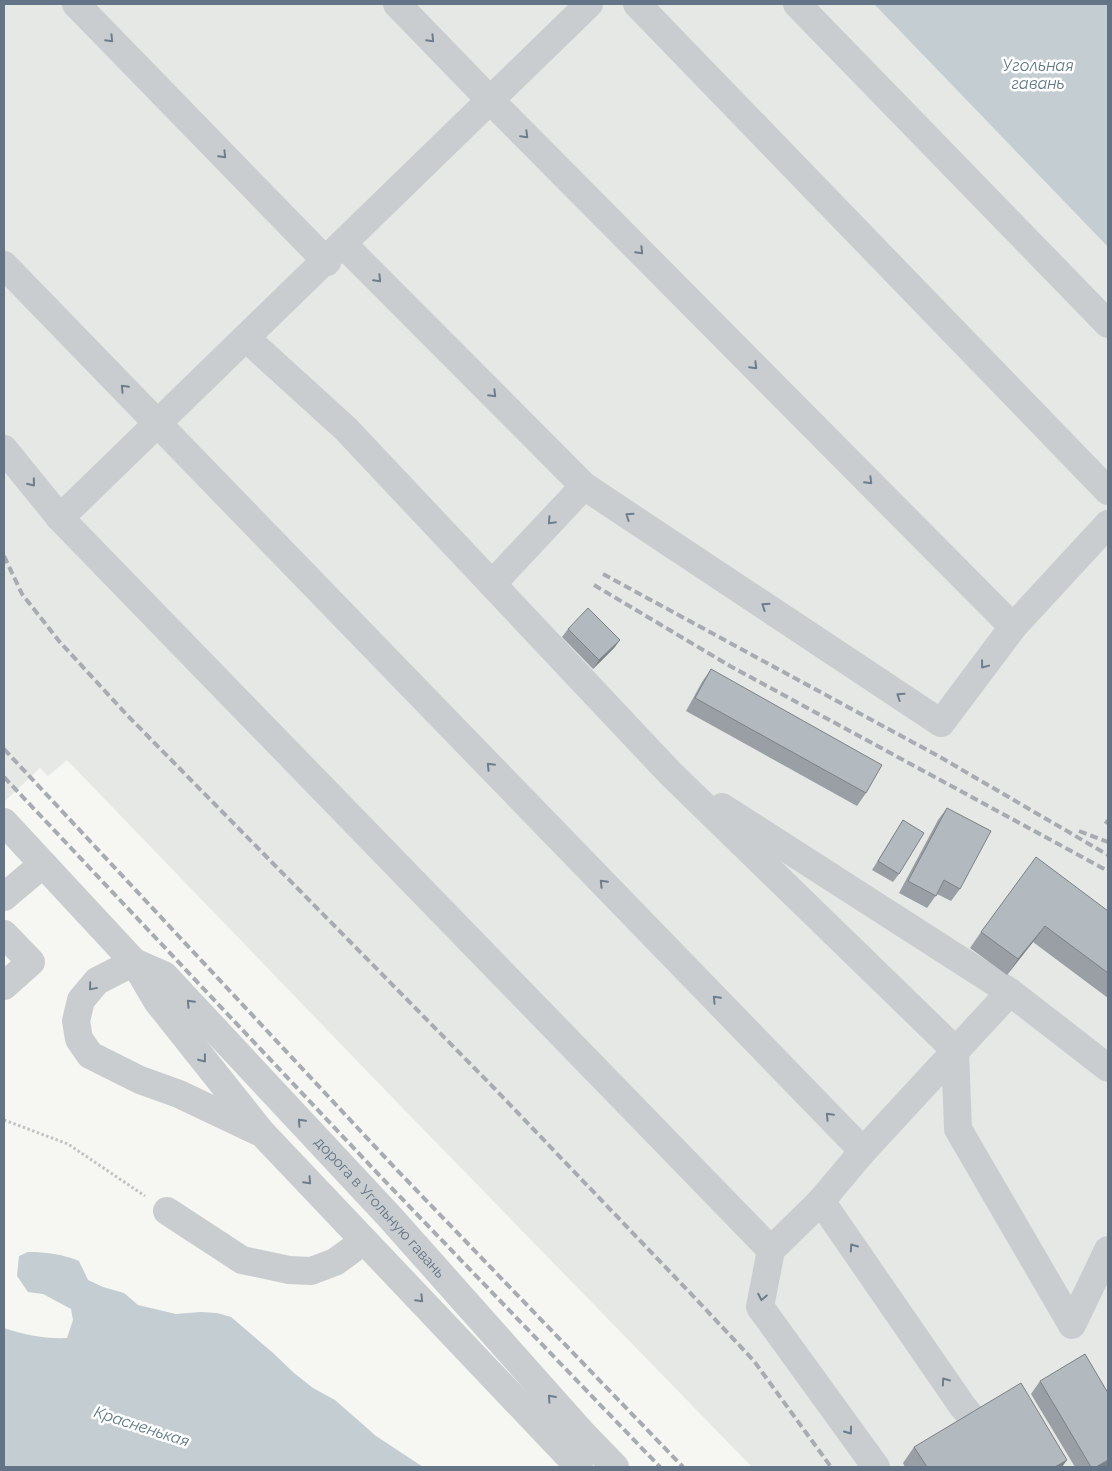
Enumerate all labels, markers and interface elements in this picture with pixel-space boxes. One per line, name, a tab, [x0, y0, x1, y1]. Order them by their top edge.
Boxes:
one-way arrow	[104, 33, 113, 42]
one-way arrow	[425, 33, 434, 42]
water label: Угольная гавань	[1002, 56, 1074, 93]
one-way arrow	[519, 130, 528, 139]
one-way arrow	[217, 150, 226, 159]
one-way arrow	[634, 245, 643, 254]
one-way arrow	[372, 274, 381, 283]
one-way arrow	[748, 360, 757, 369]
one-way arrow	[121, 385, 130, 394]
one-way arrow	[487, 389, 496, 398]
one-way arrow	[863, 475, 872, 484]
one-way arrow	[26, 478, 35, 487]
one-way arrow	[626, 512, 635, 522]
one-way arrow	[548, 515, 557, 524]
one-way arrow	[761, 602, 770, 612]
one-way arrow	[981, 659, 989, 668]
one-way arrow	[896, 692, 905, 702]
one-way arrow	[487, 763, 496, 772]
one-way arrow	[600, 879, 609, 888]
one-way arrow	[89, 981, 98, 990]
one-way arrow	[713, 996, 722, 1005]
one-way arrow	[187, 999, 196, 1008]
one-way arrow	[197, 1053, 206, 1062]
one-way arrow	[826, 1113, 835, 1122]
one-way arrow	[298, 1118, 307, 1127]
street label: дорога в Угольную гавань	[311, 1133, 449, 1282]
one-way arrow	[302, 1176, 311, 1185]
one-way arrow	[850, 1243, 859, 1253]
one-way arrow	[757, 1293, 767, 1302]
one-way arrow	[414, 1294, 423, 1303]
one-way arrow	[942, 1377, 951, 1387]
one-way arrow	[548, 1394, 557, 1403]
water label: Красненькая	[92, 1402, 192, 1451]
one-way arrow	[843, 1425, 852, 1435]

